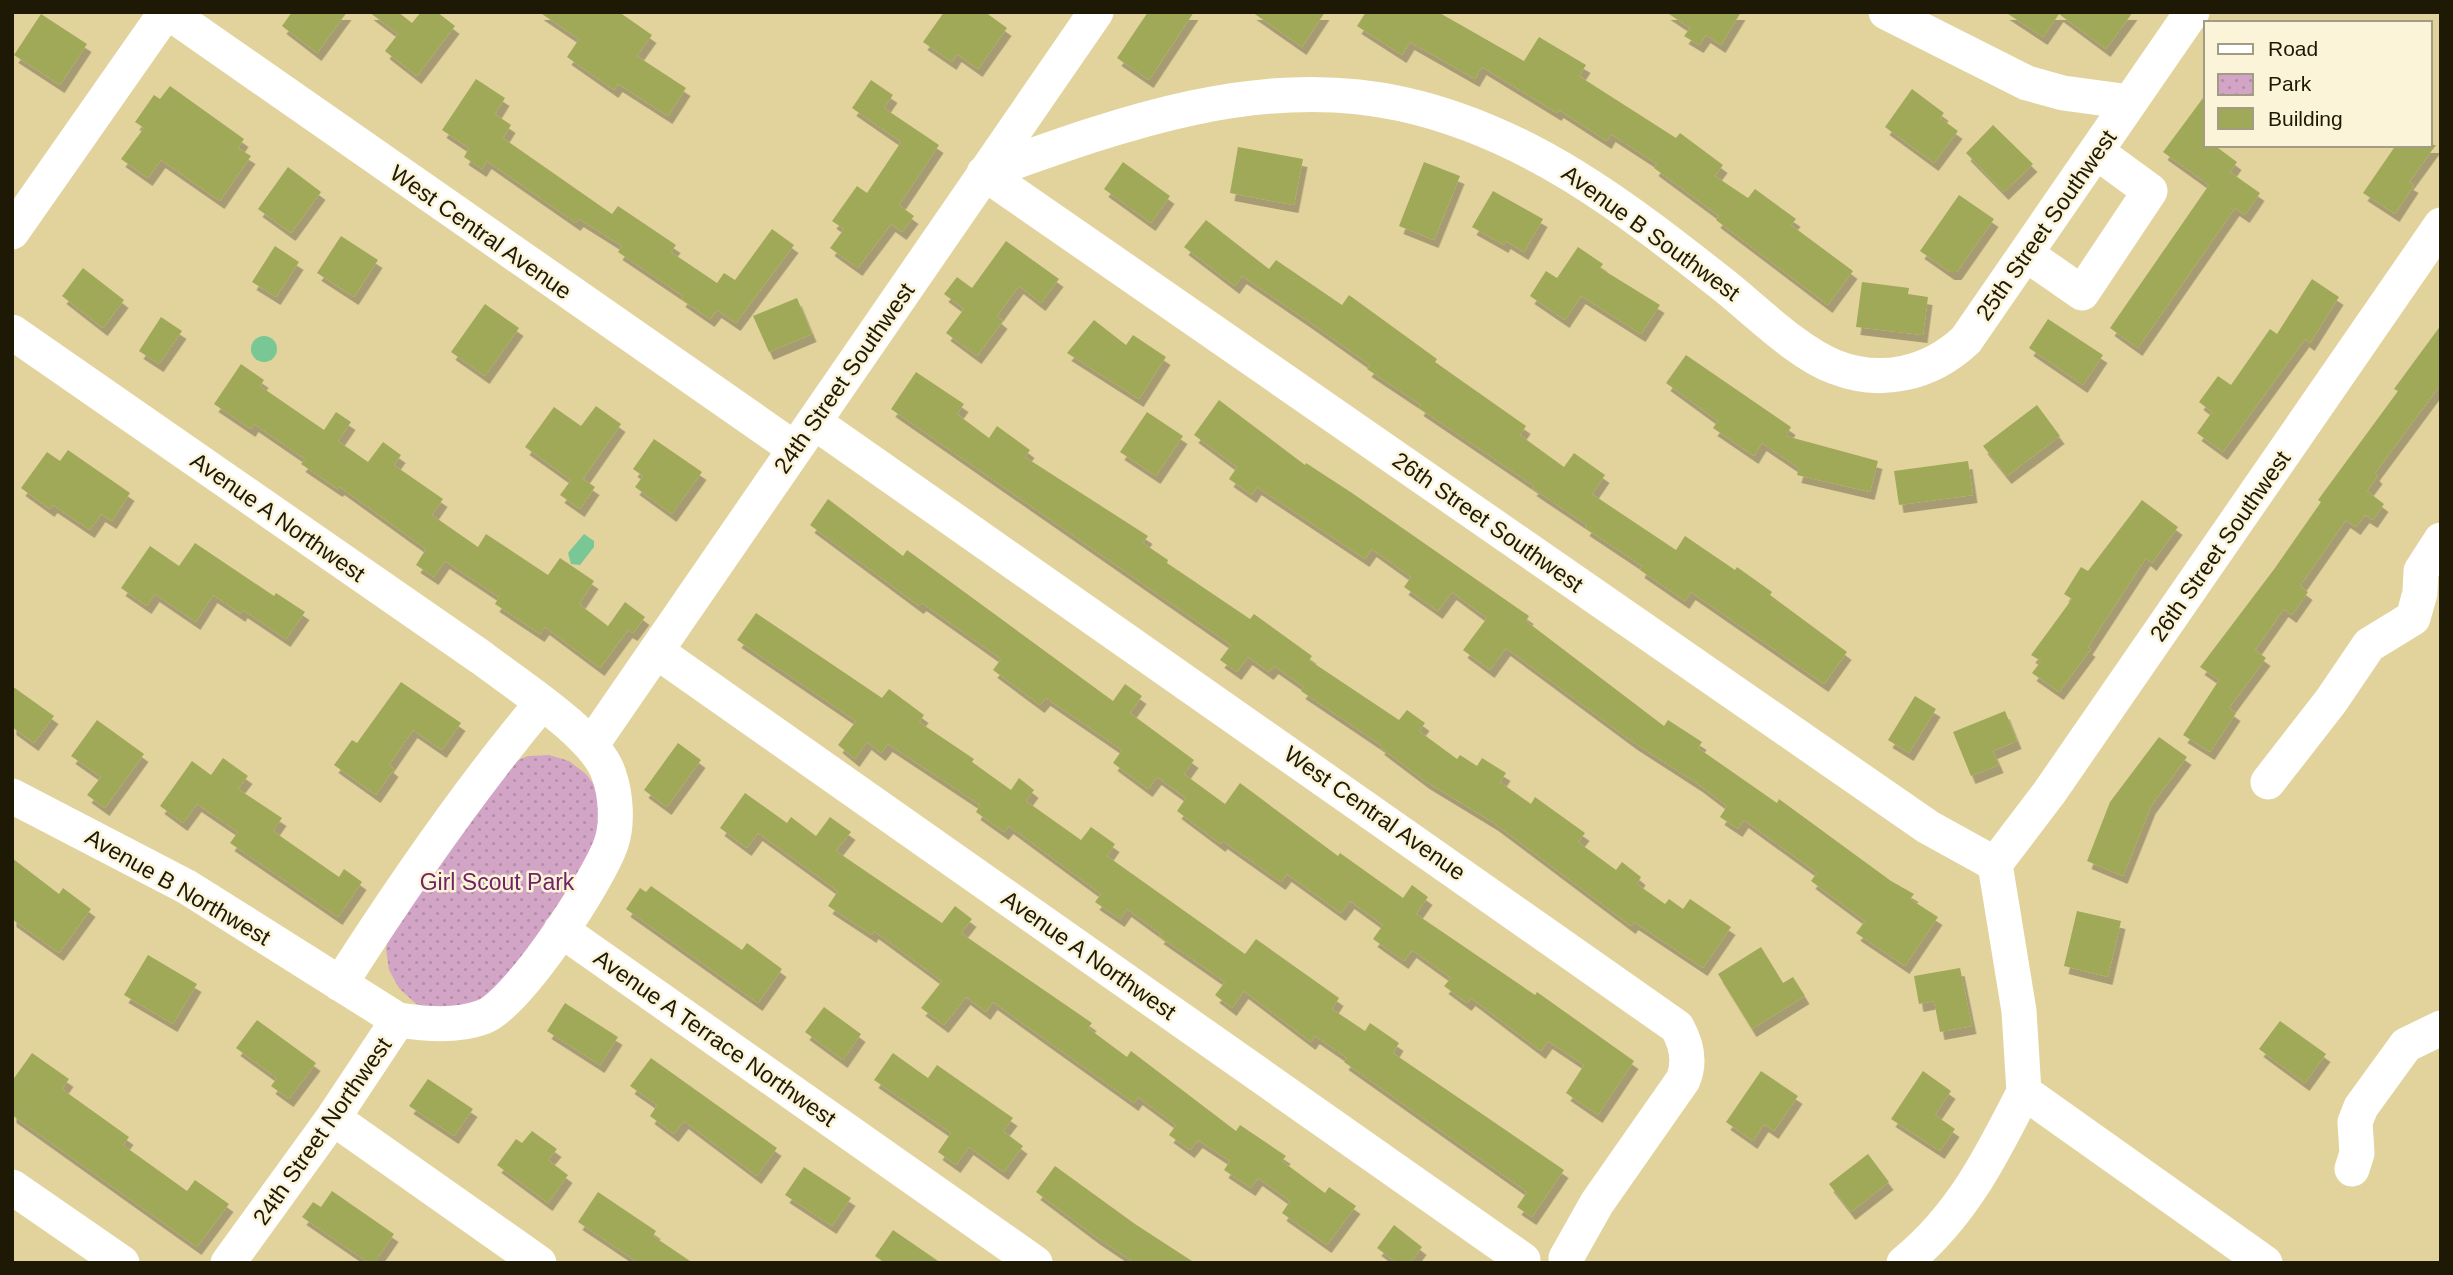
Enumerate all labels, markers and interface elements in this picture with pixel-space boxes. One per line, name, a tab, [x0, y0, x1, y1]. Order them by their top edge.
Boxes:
legend	[2204, 21, 2432, 147]
text: Road	[2268, 37, 2318, 60]
text: Park	[2268, 72, 2312, 95]
text: Building	[2268, 107, 2343, 130]
street label: 25th Street Southwest	[1970, 124, 2122, 325]
street label: West Central Avenue	[385, 160, 577, 304]
street label: Avenue B Southwest	[1557, 160, 1745, 307]
street label: 24th Street Southwest	[768, 277, 920, 478]
street label: 26th Street Southwest	[2144, 445, 2296, 646]
street label: 26th Street Southwest	[1388, 446, 1589, 598]
street label: Avenue A Northwest	[186, 447, 371, 587]
street label: West Central Avenue	[1279, 741, 1471, 885]
street label: Avenue B Northwest	[81, 823, 276, 951]
park label: Girl Scout Park	[420, 869, 575, 895]
street label: Avenue A Northwest	[997, 885, 1182, 1025]
street label: Avenue A Terrace Northwest	[589, 944, 841, 1132]
street label: 24th Street Northwest	[248, 1032, 397, 1230]

